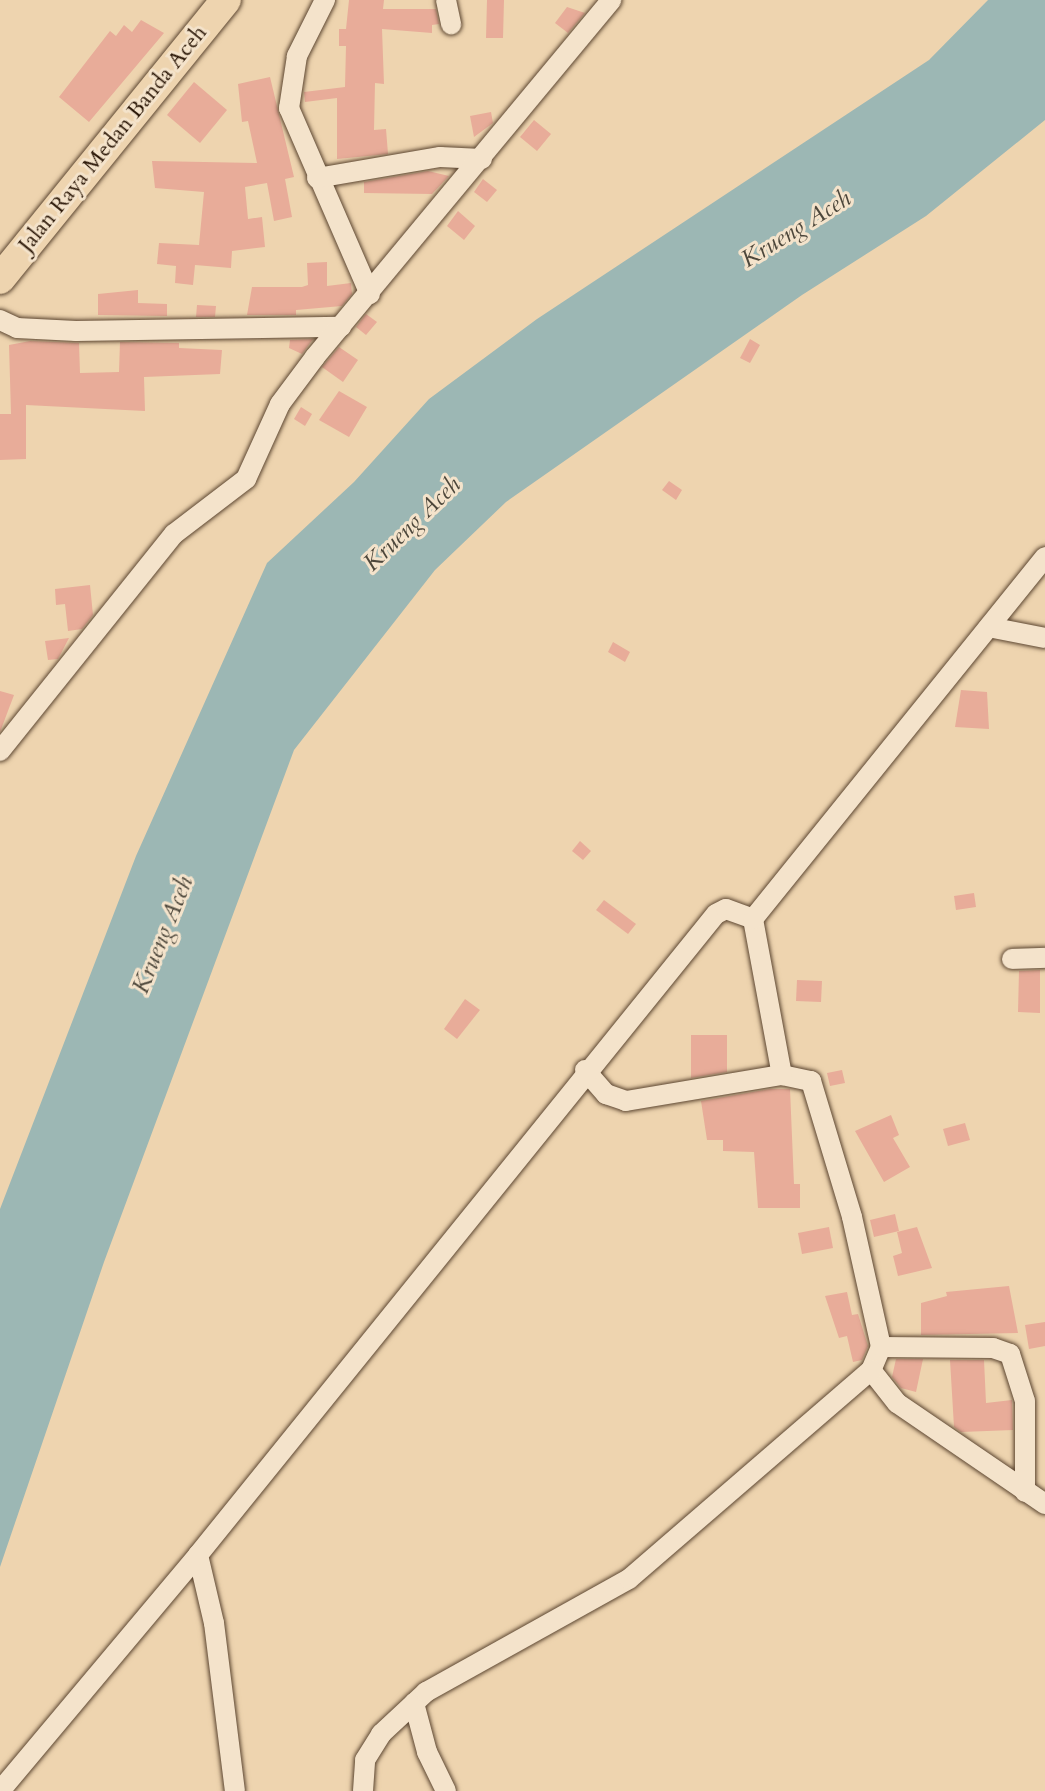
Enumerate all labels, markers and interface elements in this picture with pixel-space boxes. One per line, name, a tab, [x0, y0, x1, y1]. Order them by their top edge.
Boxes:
street label: Jalan Raya Medan Banda Aceh	[13, 20, 213, 258]
water label: Krueng Aceh	[736, 184, 856, 274]
water label: Krueng Aceh	[357, 471, 467, 577]
water label: Krueng Aceh	[126, 872, 200, 998]

